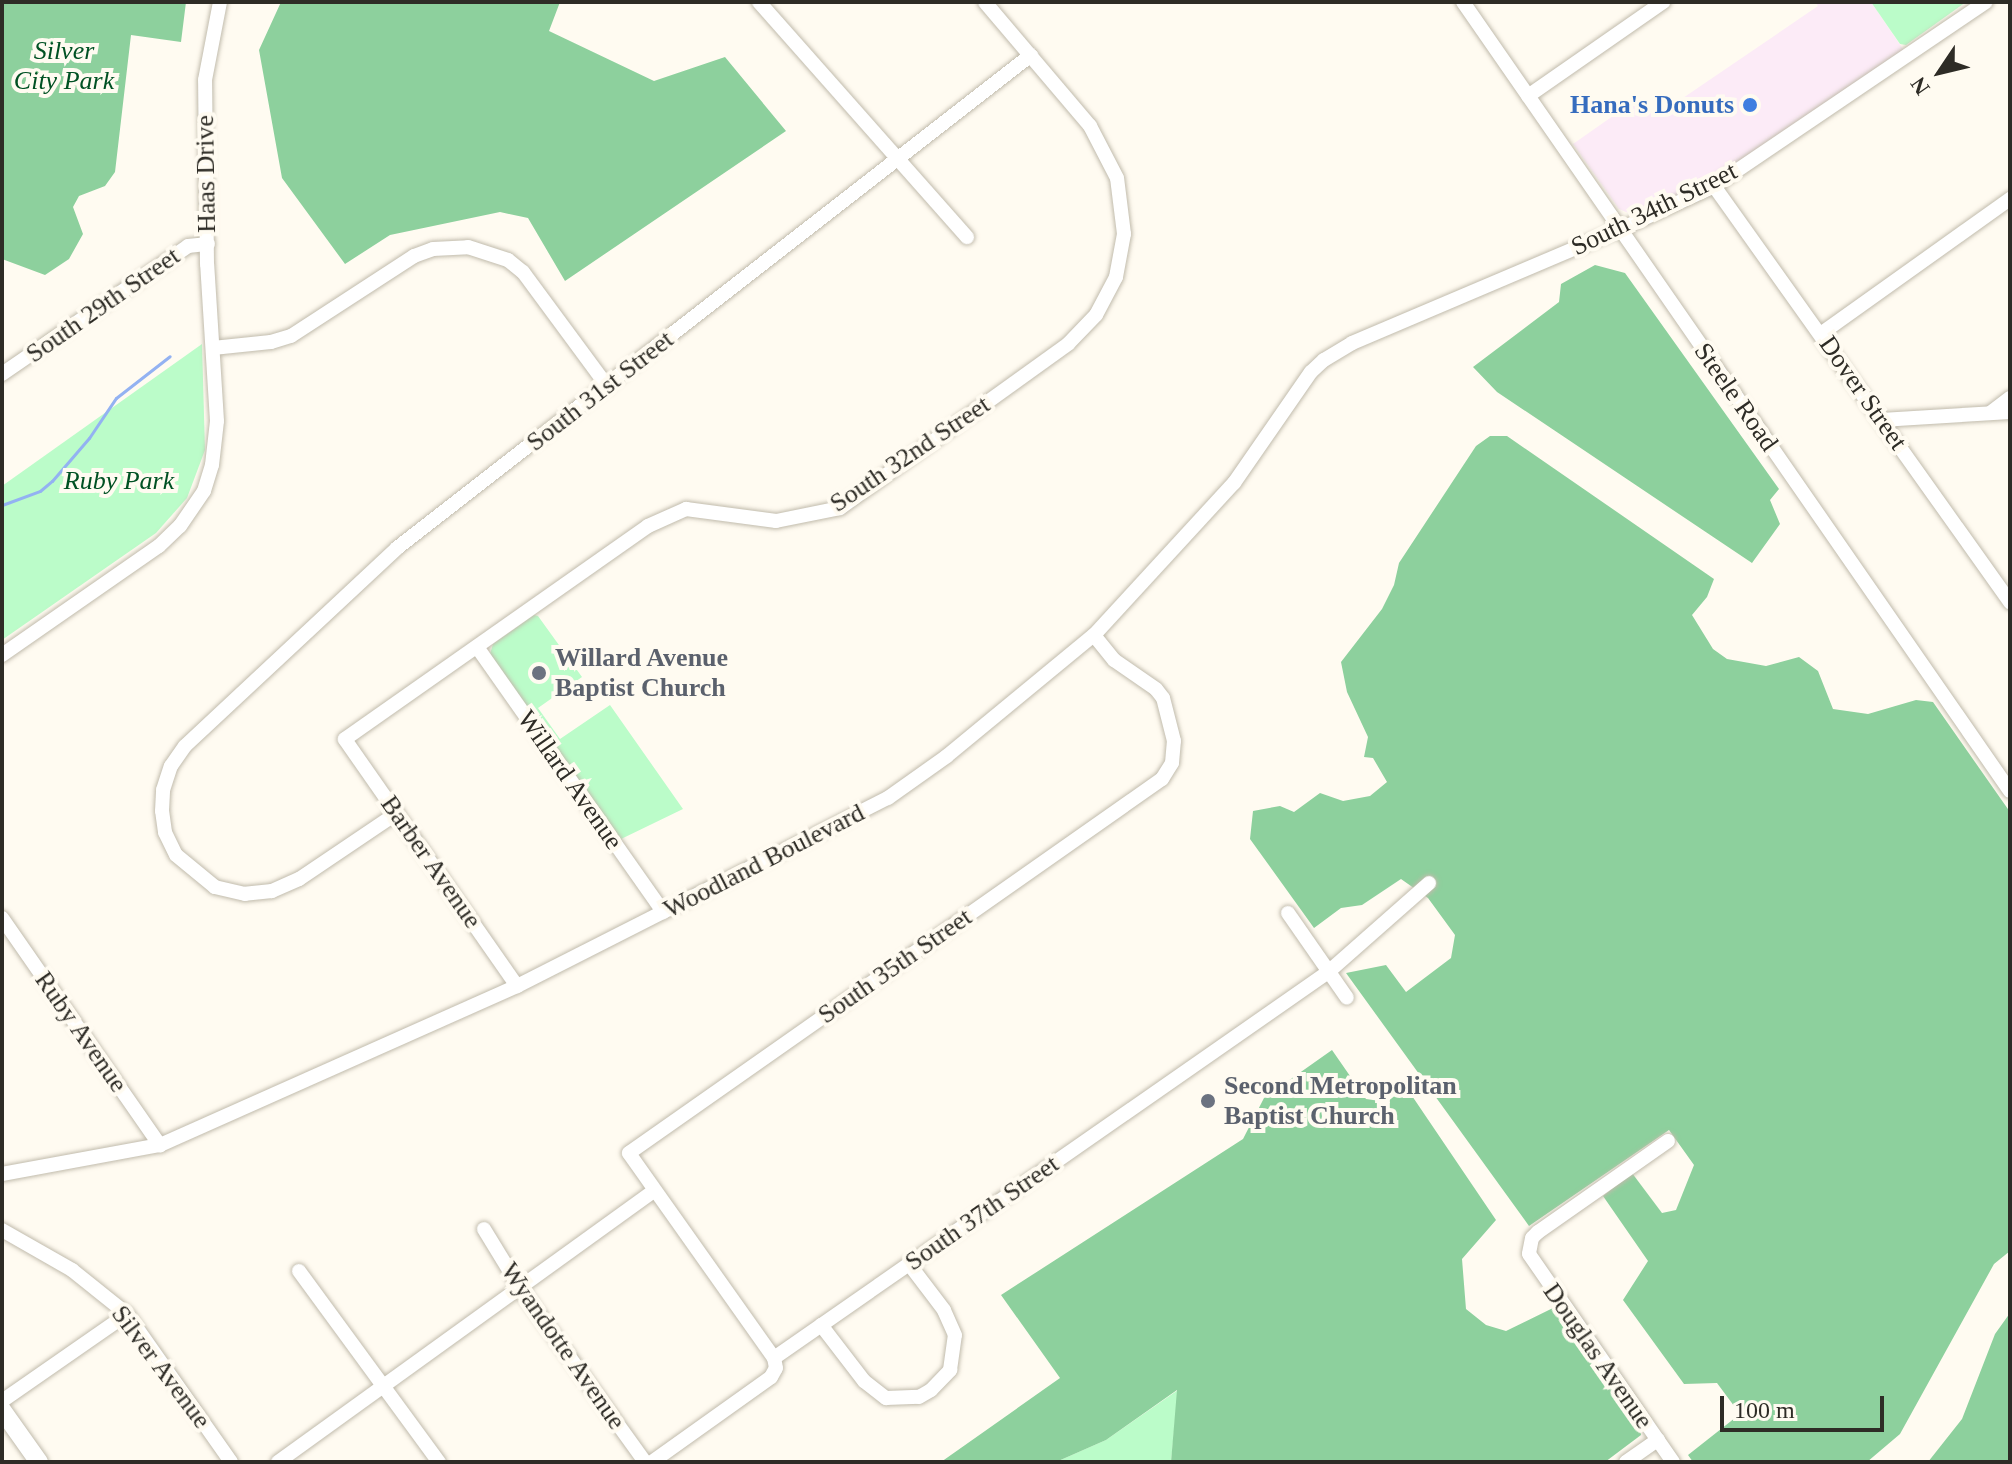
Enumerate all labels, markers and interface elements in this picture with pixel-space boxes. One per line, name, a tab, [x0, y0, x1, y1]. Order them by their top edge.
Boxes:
north arrow	[1900, 32, 1980, 112]
park label: Silver City Park	[14, 35, 114, 96]
text: N	[1905, 72, 1935, 100]
place label: Hana's Donuts	[1570, 89, 1734, 121]
marker: Hana's Donuts	[1741, 96, 1759, 114]
street label: Haas Drive	[189, 115, 223, 233]
street label: South 34th Street	[1566, 155, 1742, 263]
street label: South 29th Street	[20, 240, 186, 370]
street label: South 31st Street	[520, 324, 680, 458]
street label: Dover Street	[1812, 330, 1914, 456]
street label: Steele Road	[1687, 337, 1785, 457]
street label: South 32nd Street	[824, 389, 996, 519]
park label: Ruby Park	[64, 465, 174, 497]
place label: Willard Avenue Baptist Church	[555, 642, 730, 704]
marker: Willard Avenue Baptist Church	[530, 664, 548, 682]
street label: Willard Avenue	[510, 704, 630, 856]
street label: Barber Avenue	[373, 789, 489, 935]
street label: Woodland Boulevard	[658, 797, 870, 925]
street label: South 35th Street	[812, 901, 978, 1031]
street label: Ruby Avenue	[28, 965, 134, 1099]
place label: Second Metropolitan Baptist Church	[1224, 1070, 1457, 1132]
marker: Second Metropolitan Baptist Church	[1199, 1092, 1217, 1110]
street label: South 37th Street	[899, 1148, 1065, 1278]
street label: Wyandotte Avenue	[493, 1256, 633, 1436]
street label: Douglas Avenue	[1536, 1277, 1660, 1435]
street label: Silver Avenue	[104, 1299, 218, 1435]
scale bar	[1724, 1380, 1888, 1430]
text: 100 m	[1734, 1397, 1795, 1423]

